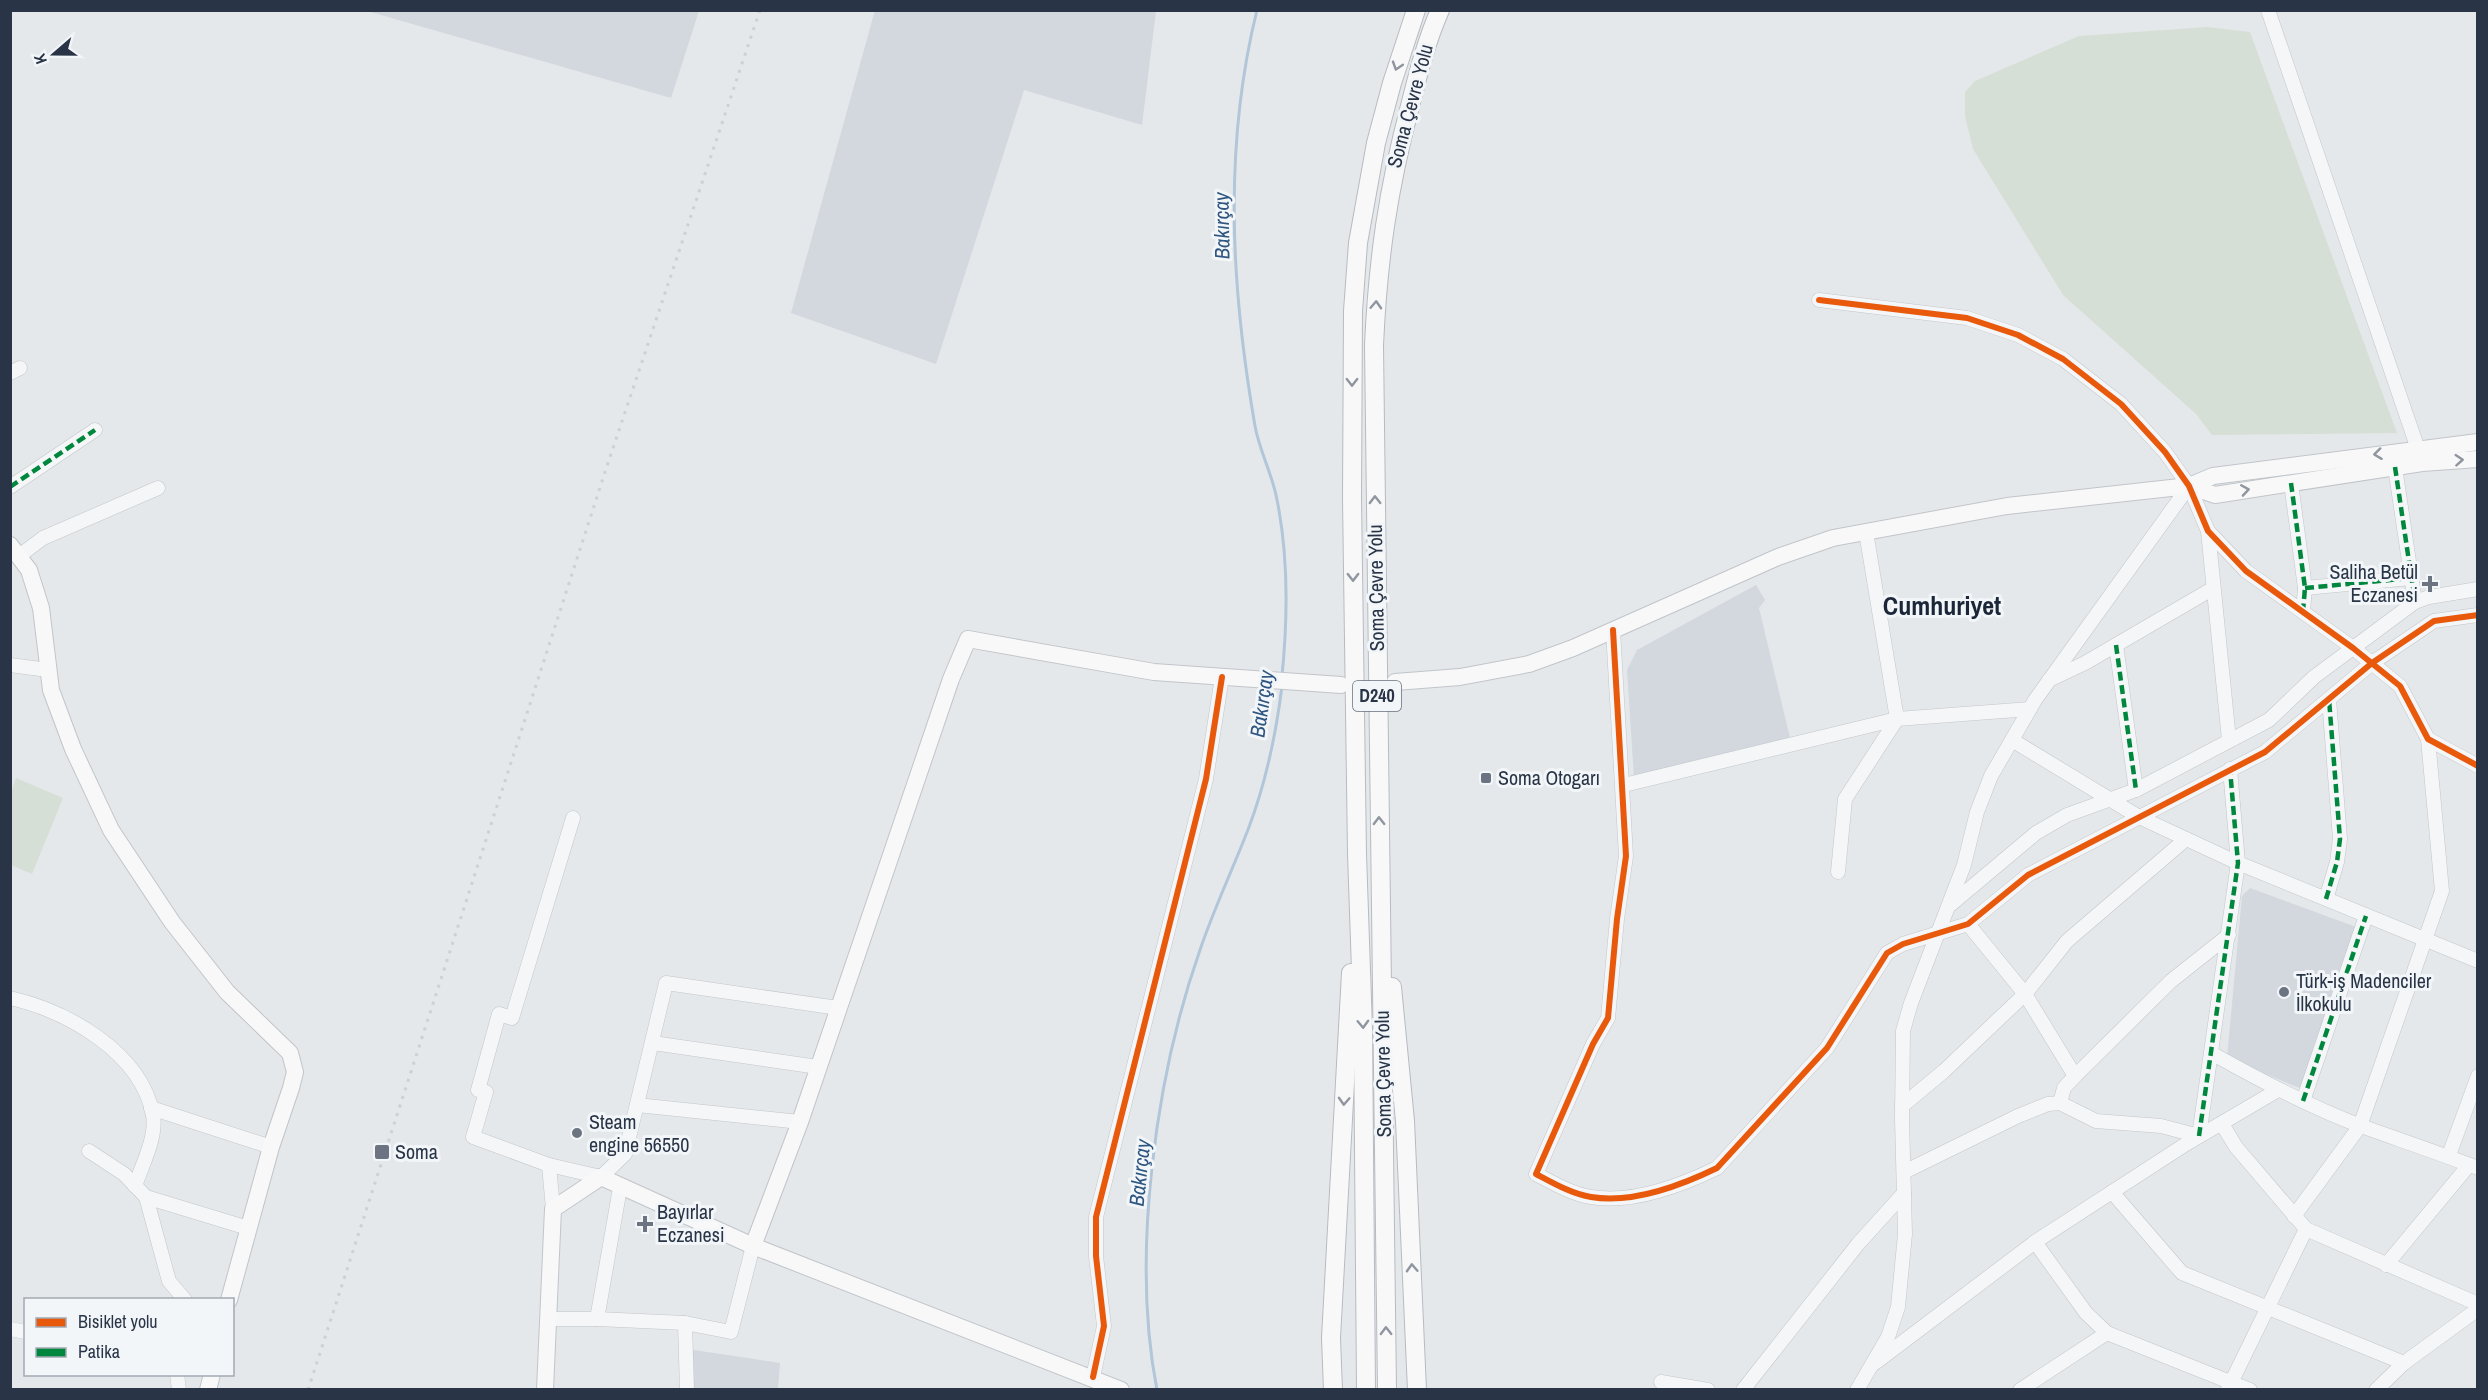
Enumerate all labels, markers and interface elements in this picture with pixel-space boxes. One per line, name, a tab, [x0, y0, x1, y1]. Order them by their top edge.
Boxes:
north arrow	[24, 24, 84, 84]
street label: Soma Çevre Yolu	[1380, 41, 1439, 171]
text: K	[28, 50, 52, 67]
one-way arrow	[1392, 60, 1405, 71]
water label: Bakırçay	[1206, 191, 1237, 260]
one-way arrow	[1369, 301, 1382, 310]
one-way arrow	[1346, 378, 1359, 387]
one-way arrow	[2373, 448, 2382, 460]
one-way arrow	[2455, 454, 2464, 467]
one-way arrow	[2241, 485, 2250, 497]
one-way arrow	[1368, 496, 1381, 505]
street label: Soma Çevre Yolu	[1361, 524, 1390, 652]
place label: Saliha Betül Eczanesi	[2330, 558, 2418, 608]
one-way arrow	[1347, 573, 1359, 582]
marker: Saliha Betül Eczanesi	[2423, 577, 2437, 591]
district label: Cumhuriyet	[1883, 588, 2001, 623]
water label: Bakırçay	[1242, 667, 1281, 739]
road number: D240	[1353, 681, 1401, 711]
place label: Soma Otogarı	[1498, 764, 1600, 791]
marker: Soma Otogarı	[1479, 771, 1493, 785]
one-way arrow	[1373, 817, 1385, 826]
place label: Türk-iş Madenciler İlkokulu	[2296, 967, 2432, 1017]
marker: Türk-iş Madenciler İlkokulu	[2277, 985, 2291, 999]
street label: Soma Çevre Yolu	[1368, 1010, 1397, 1138]
one-way arrow	[1357, 1019, 1369, 1028]
one-way arrow	[1338, 1097, 1351, 1106]
place label: Steam engine 56550	[589, 1108, 689, 1158]
marker: Steam engine 56550	[570, 1126, 584, 1140]
water label: Bakırçay	[1122, 1137, 1158, 1208]
place label: Soma	[395, 1138, 438, 1165]
marker: Soma	[373, 1143, 391, 1161]
place label: Bayırlar Eczanesi	[657, 1198, 724, 1248]
marker: Bayırlar Eczanesi	[638, 1217, 652, 1231]
one-way arrow	[1405, 1264, 1418, 1273]
legend	[24, 1298, 234, 1376]
text: Bisiklet yolu	[78, 1309, 158, 1334]
one-way arrow	[1380, 1327, 1392, 1336]
text: Patika	[78, 1339, 120, 1364]

